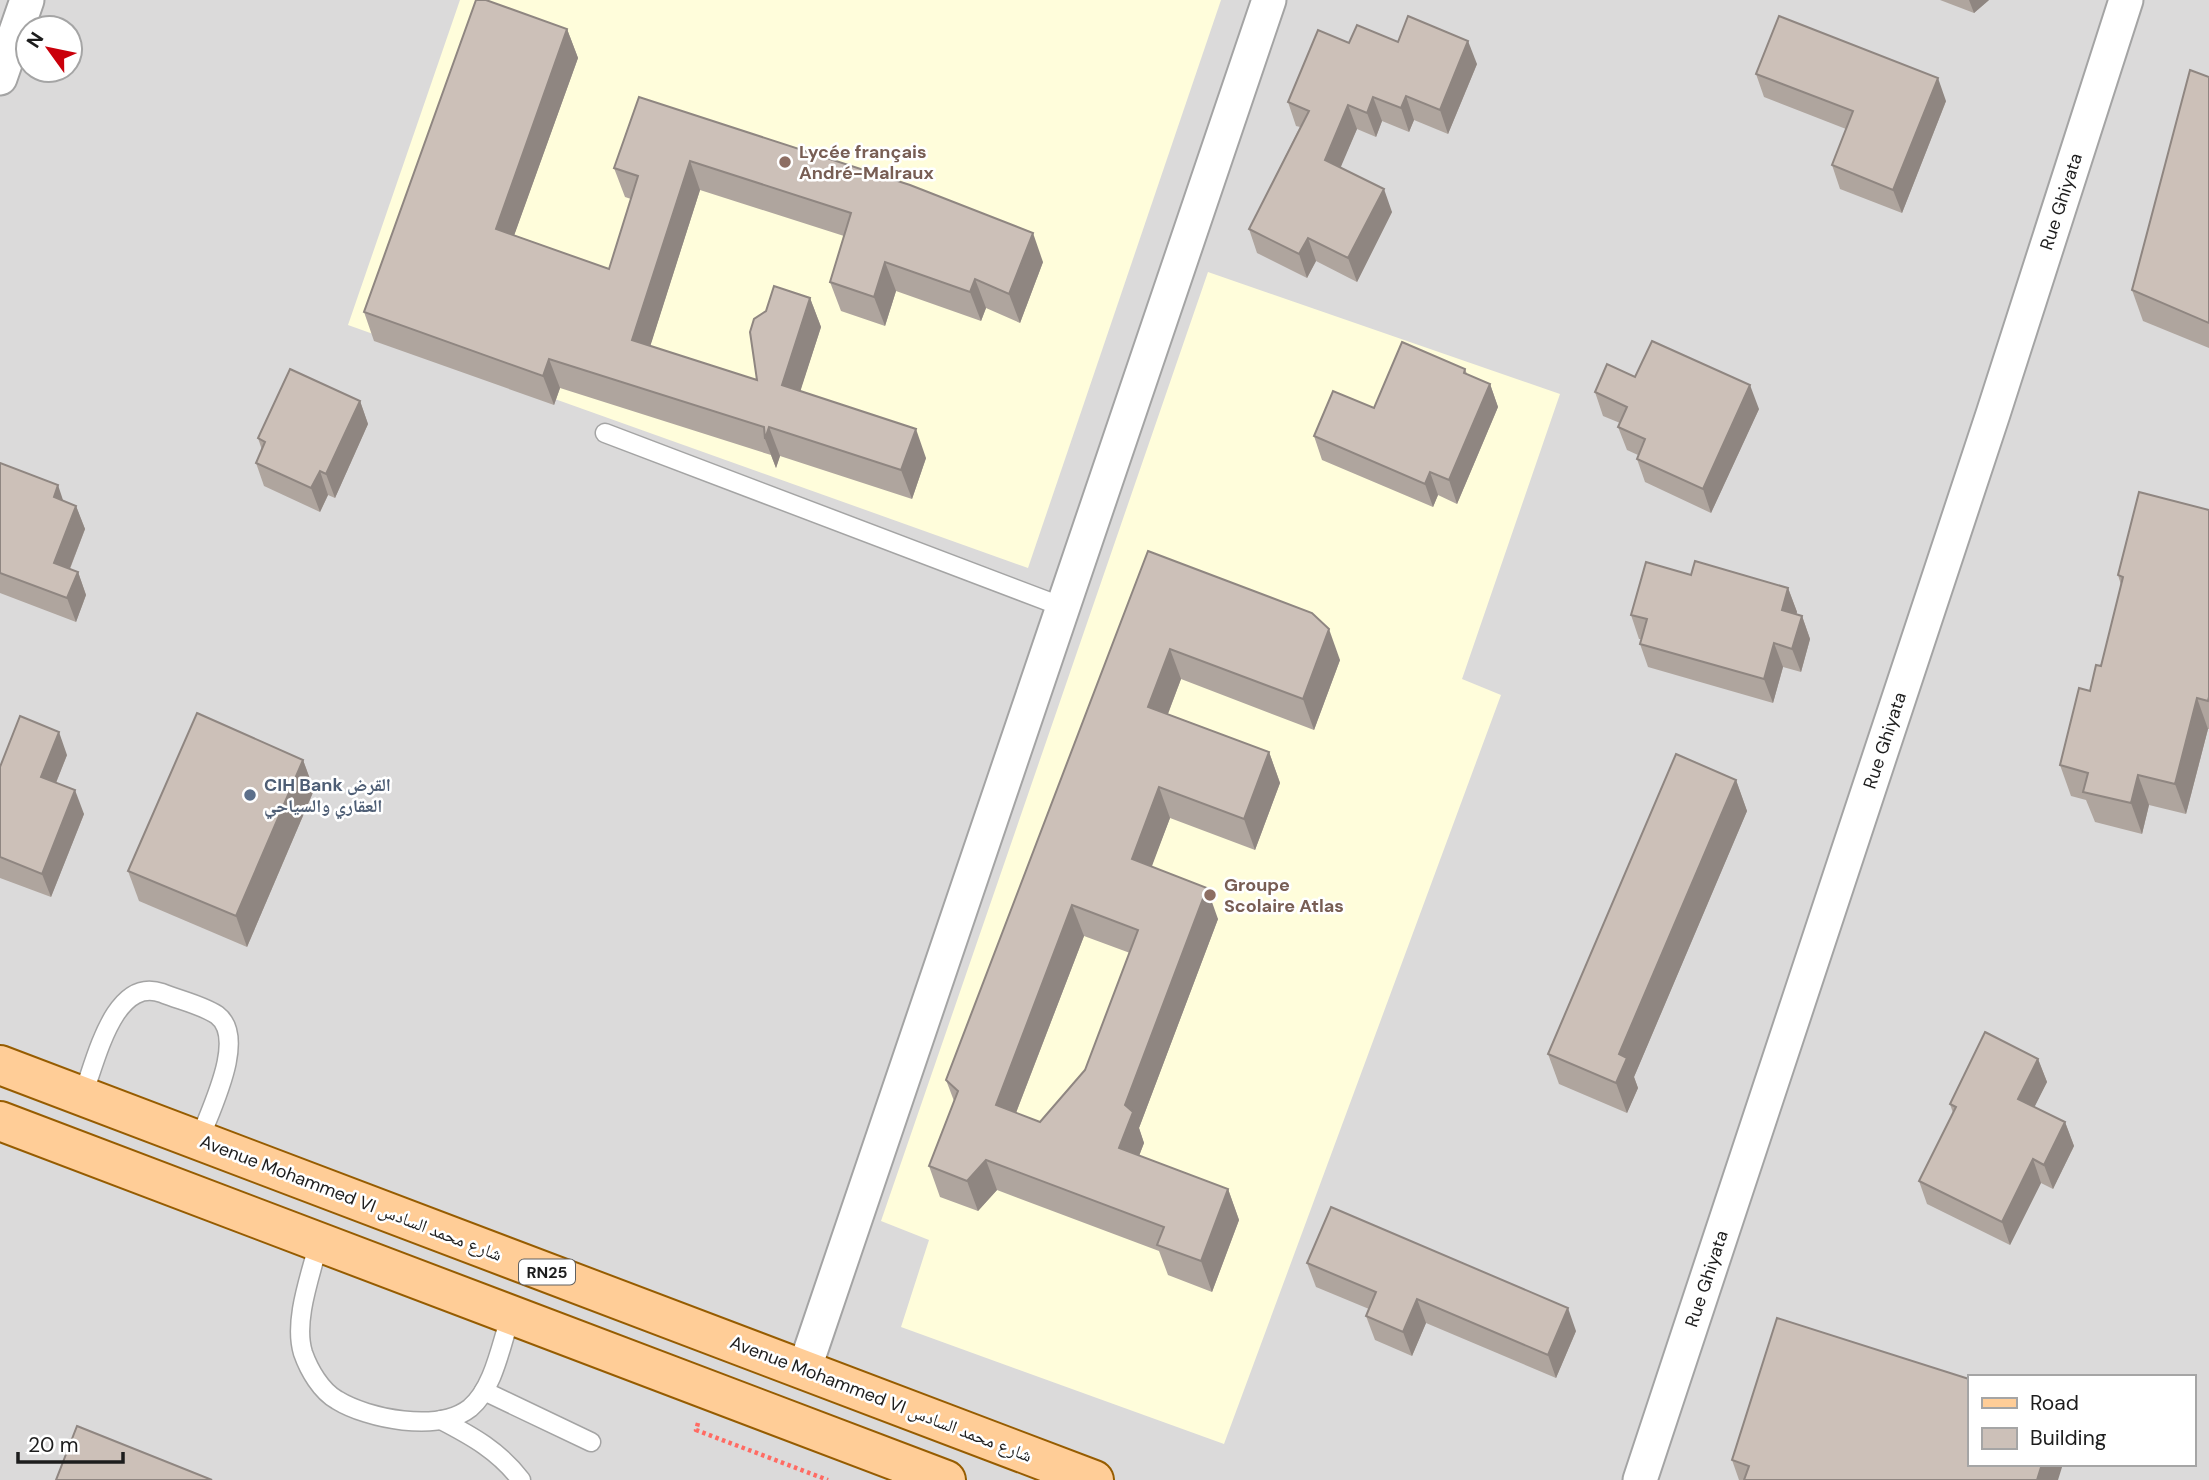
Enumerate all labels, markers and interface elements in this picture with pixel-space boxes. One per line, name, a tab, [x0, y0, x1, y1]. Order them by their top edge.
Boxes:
north arrow	[14, 14, 84, 84]
text: N	[21, 27, 49, 53]
place label: Lycée français André-Malraux	[799, 140, 934, 185]
street label: Rue Ghiyata	[2034, 150, 2088, 253]
marker: Lycée français André-Malraux	[777, 154, 793, 170]
street label: Rue Ghiyata	[1858, 689, 1912, 792]
place label: CIH Bank القرض العقاري والسياحي	[264, 773, 391, 820]
marker: CIH Bank القرض العقاري والسياحي	[242, 787, 258, 803]
place label: Groupe Scolaire Atlas	[1224, 873, 1344, 918]
marker: Groupe Scolaire Atlas	[1202, 887, 1218, 903]
street label: Avenue Mohammed VI شارع محمد السادس	[197, 1129, 505, 1267]
street label: Rue Ghiyata	[1679, 1227, 1734, 1330]
road number: RN25	[519, 1260, 575, 1284]
street label: Avenue Mohammed VI شارع محمد السادس	[727, 1330, 1035, 1468]
legend	[1968, 1375, 2195, 1466]
text: Road	[2030, 1389, 2079, 1417]
scale bar	[18, 1420, 122, 1464]
text: Building	[2030, 1424, 2107, 1452]
text: 20 m	[28, 1431, 79, 1459]

